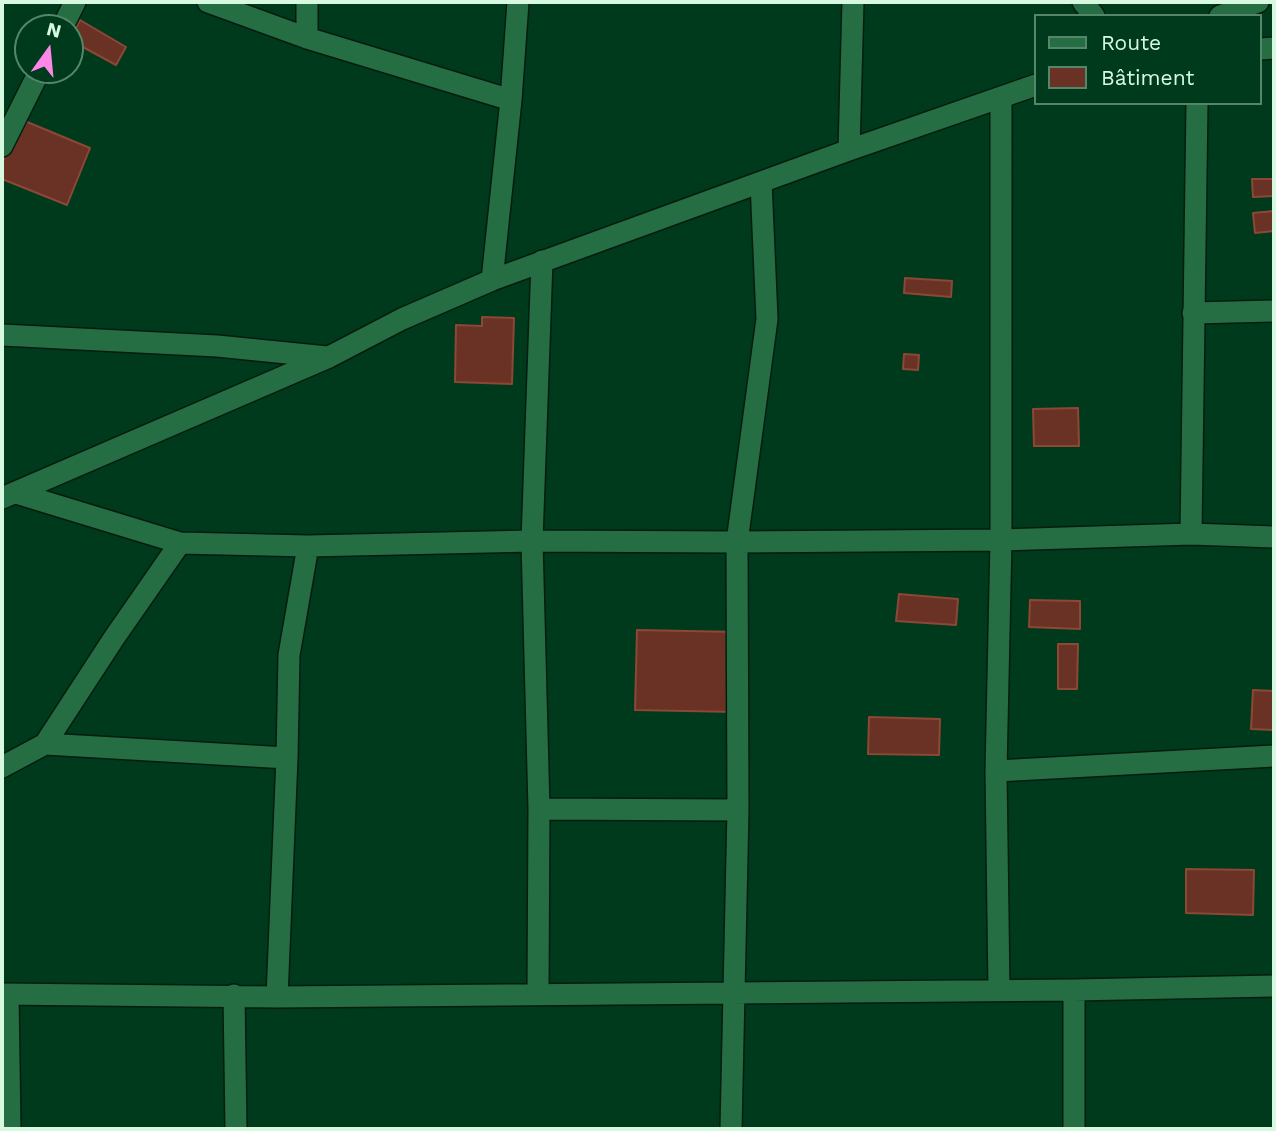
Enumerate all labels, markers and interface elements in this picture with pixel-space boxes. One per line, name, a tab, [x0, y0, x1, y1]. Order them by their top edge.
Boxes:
north arrow	[14, 14, 84, 84]
legend	[1034, 14, 1262, 105]
text: N	[44, 17, 64, 43]
text: Route	[1101, 30, 1161, 55]
text: Bâtiment	[1101, 65, 1194, 90]

